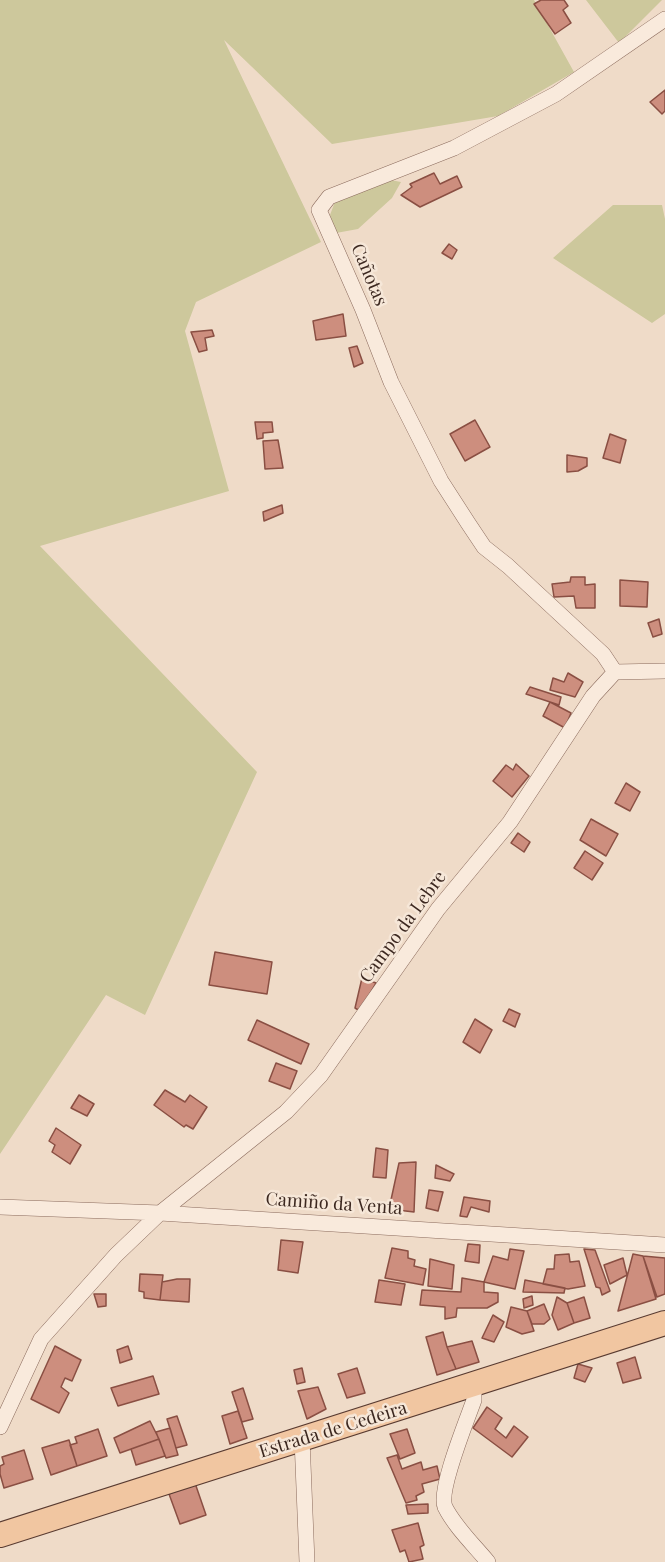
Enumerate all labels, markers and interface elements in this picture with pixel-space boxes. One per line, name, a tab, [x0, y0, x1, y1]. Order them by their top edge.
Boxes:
street label: Cañotas	[346, 241, 392, 309]
street label: Campo da Lebre	[355, 867, 451, 987]
street label: Camiño da Venta	[265, 1188, 403, 1220]
street label: Estrada de Cedeira	[256, 1397, 410, 1463]

